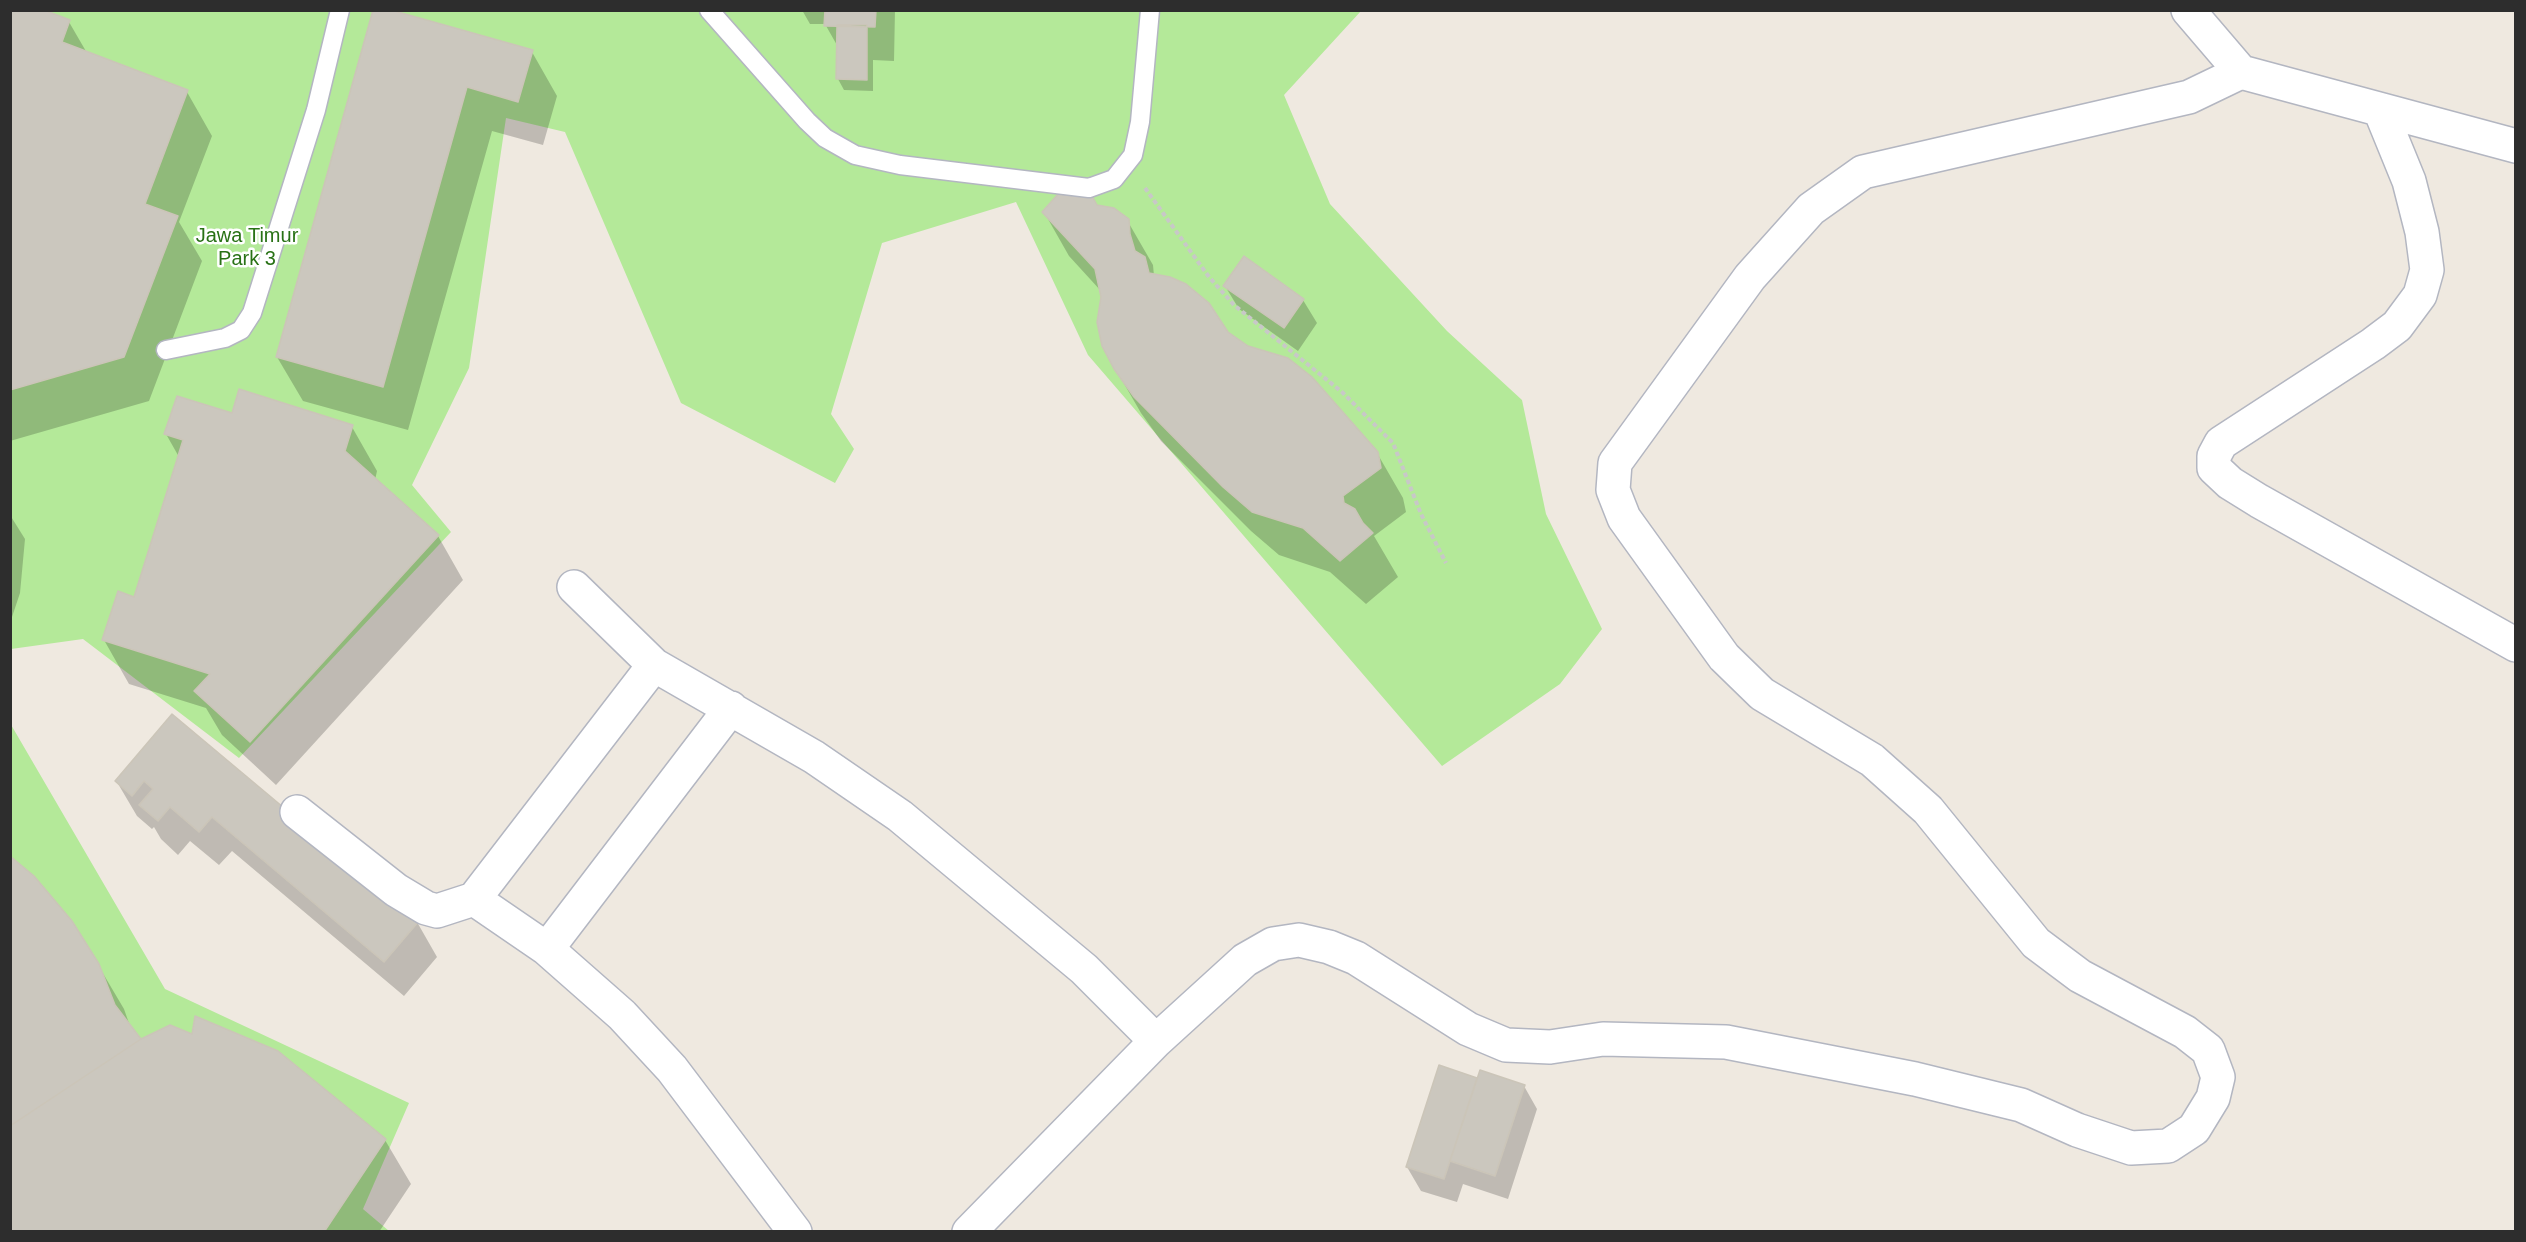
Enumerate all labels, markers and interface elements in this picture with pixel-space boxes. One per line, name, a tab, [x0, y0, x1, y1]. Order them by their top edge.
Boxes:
park label: Jawa Timur Park 3	[196, 224, 298, 271]

